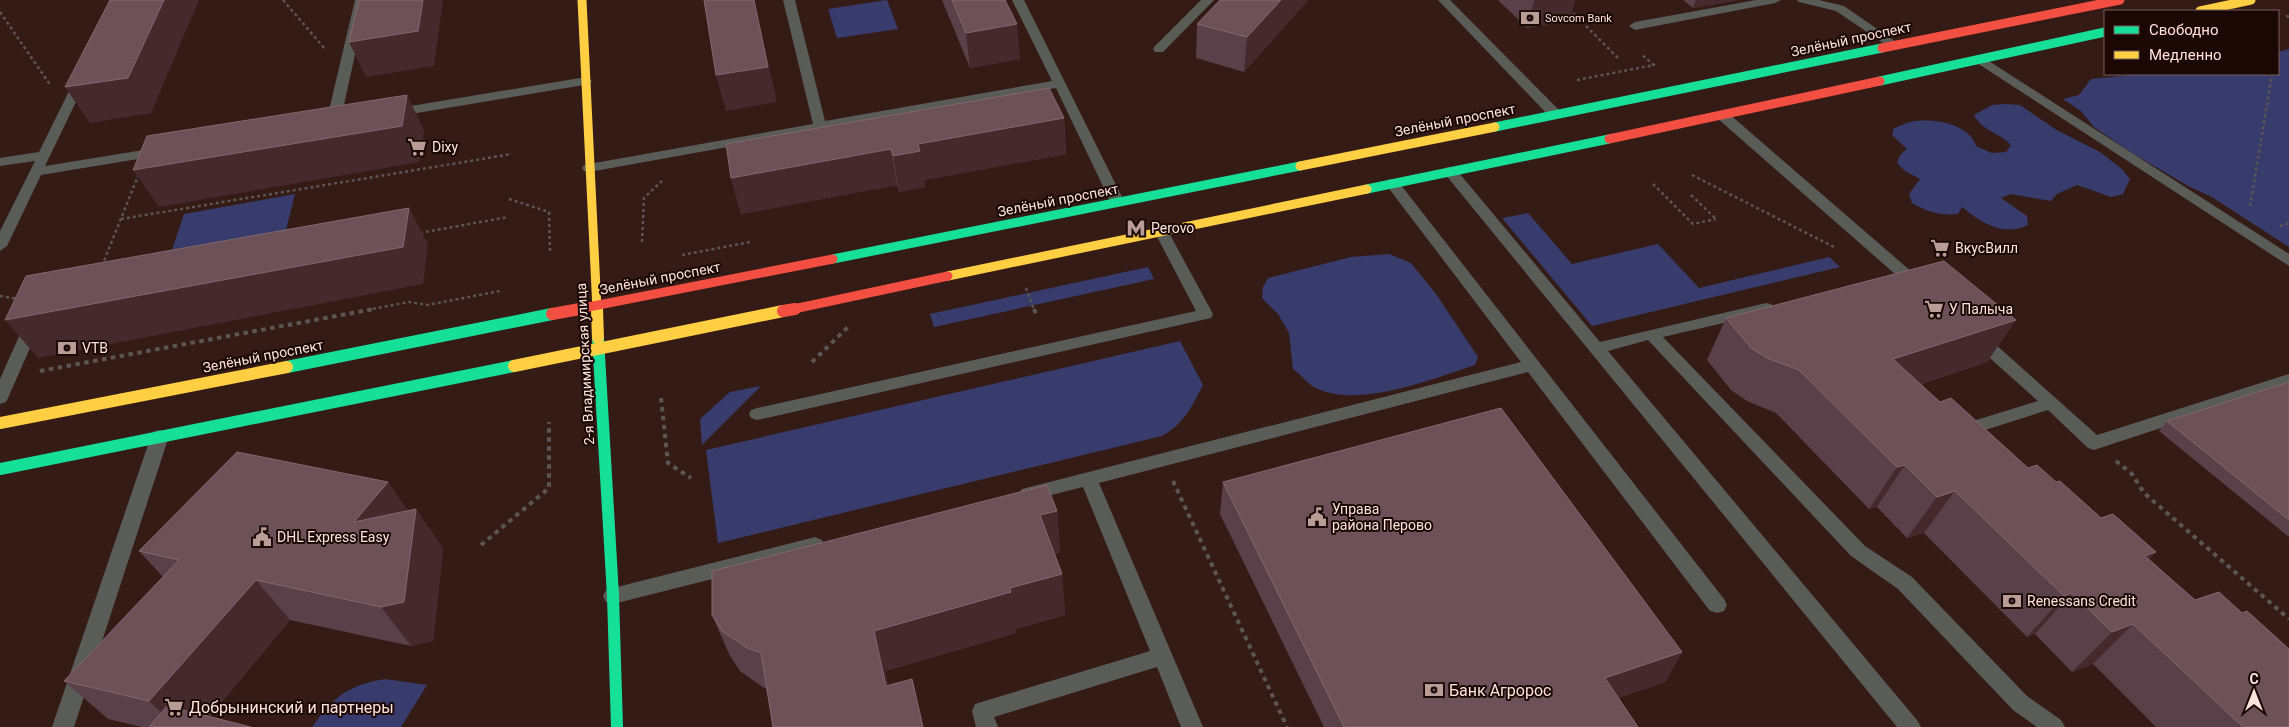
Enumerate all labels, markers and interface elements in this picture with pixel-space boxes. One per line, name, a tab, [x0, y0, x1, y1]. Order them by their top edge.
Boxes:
bank icon: Sovcom Bank	[1519, 7, 1541, 29]
legend	[2104, 10, 2279, 75]
place label: Sovcom Bank	[1545, 12, 1612, 25]
street label: Зелёный проспект	[1789, 18, 1913, 60]
text: Свободно	[2149, 21, 2218, 39]
text: Медленно	[2149, 46, 2222, 64]
street label: Зелёный проспект	[1393, 100, 1517, 140]
supermarket icon: Dixy	[406, 136, 428, 158]
place label: Dixy	[432, 139, 459, 155]
street label: Зелёный проспект	[996, 180, 1120, 220]
metro station icon: Perovo	[1125, 217, 1147, 239]
place label: Perovo	[1151, 220, 1194, 236]
supermarket icon: ВкусВилл	[1929, 237, 1951, 259]
place label: ВкусВилл	[1955, 240, 2018, 256]
street label: Зелёный проспект	[598, 258, 722, 298]
street label: 2-я Владимирская улица	[573, 283, 597, 445]
supermarket icon: У Палыча	[1923, 298, 1945, 320]
place label: У Палыча	[1949, 301, 2013, 317]
street label: Зелёный проспект	[201, 336, 325, 376]
bank icon: VTB	[56, 337, 78, 359]
place label: VTB	[82, 340, 108, 356]
place label: Управа района Перово	[1332, 501, 1432, 533]
public building icon: Управа района Перово	[1306, 506, 1328, 528]
public building icon: DHL Express Easy	[251, 526, 273, 548]
place label: DHL Express Easy	[277, 529, 390, 545]
bank icon: Renessans Credit	[2001, 590, 2023, 612]
place label: Renessans Credit	[2027, 593, 2136, 609]
north arrow	[2229, 667, 2279, 717]
text: С	[2249, 671, 2259, 687]
bank icon: Банк Агророс	[1423, 679, 1445, 701]
place label: Банк Агророс	[1449, 681, 1551, 700]
supermarket icon: Добрынинский и партнеры	[163, 696, 185, 718]
place label: Добрынинский и партнеры	[189, 698, 394, 717]

